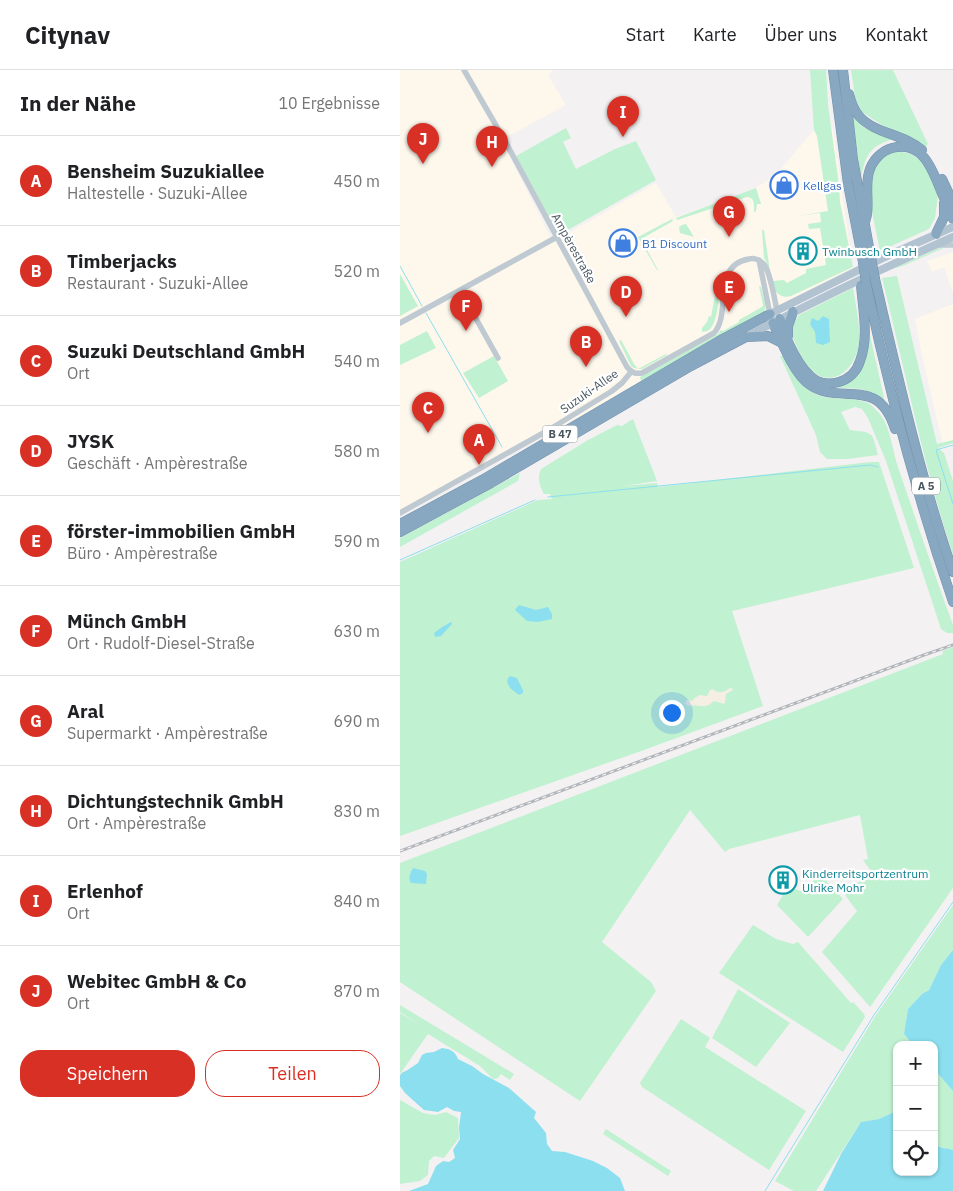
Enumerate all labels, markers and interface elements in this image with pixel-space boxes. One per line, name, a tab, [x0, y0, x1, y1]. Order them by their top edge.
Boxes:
text: Citynav	[25, 19, 110, 51]
text: Start	[626, 23, 665, 46]
text: Karte	[693, 23, 737, 46]
text: Über uns	[765, 23, 837, 46]
text: Kontakt	[865, 23, 928, 46]
text: In der Nähe	[20, 89, 136, 117]
text: 10 Ergebnisse	[278, 93, 380, 113]
pin: I	[607, 96, 639, 137]
pin: J	[407, 123, 439, 164]
pin: H	[476, 126, 508, 167]
text: Bensheim Suzukiallee	[67, 159, 264, 183]
shop icon: Kellgas	[769, 170, 799, 200]
text: A	[31, 171, 41, 191]
text: 450 m	[333, 171, 380, 191]
place label: Kellgas	[803, 178, 842, 193]
text: Haltestelle · Suzuki-Allee	[67, 183, 248, 203]
pin: G	[713, 196, 745, 237]
street label: Ampèrestraße	[549, 210, 600, 286]
shop icon: B1 Discount	[608, 228, 638, 258]
place label: B1 Discount	[642, 236, 707, 251]
building icon: Twinbusch GmbH	[788, 236, 818, 266]
place label: Twinbusch GmbH	[822, 244, 917, 259]
text: Timberjacks	[67, 249, 177, 273]
text: B	[31, 261, 41, 281]
text: 520 m	[333, 261, 380, 281]
pin: E	[713, 271, 745, 312]
text: Restaurant · Suzuki-Allee	[67, 273, 248, 293]
pin: D	[610, 276, 642, 317]
pin: F	[450, 290, 482, 331]
pin: B	[570, 326, 602, 367]
text: Suzuki Deutschland GmbH	[67, 339, 305, 363]
text: C	[31, 351, 41, 371]
text: 540 m	[333, 351, 380, 371]
text: Ort	[67, 363, 90, 383]
street label: Suzuki-Allee	[557, 365, 621, 416]
pin: C	[412, 392, 444, 433]
pin: A	[463, 424, 495, 465]
road number: B 47	[542, 426, 578, 442]
text: JYSK	[67, 429, 114, 453]
text: D	[30, 441, 42, 461]
text: 580 m	[333, 441, 380, 461]
text: Geschäft · Ampèrestraße	[67, 453, 247, 473]
road number: A 5	[912, 478, 940, 494]
text: förster-immobilien GmbH	[67, 519, 296, 543]
text: E	[31, 531, 41, 551]
text: 590 m	[333, 531, 380, 551]
text: Büro · Ampèrestraße	[67, 543, 218, 563]
text: Münch GmbH	[67, 609, 187, 633]
text: F	[31, 621, 41, 641]
text: 630 m	[333, 621, 380, 641]
text: Ort · Rudolf-Diesel-Straße	[67, 633, 255, 653]
text: Aral	[67, 699, 104, 723]
your location	[659, 700, 685, 726]
text: G	[30, 711, 42, 731]
text: 690 m	[333, 711, 380, 731]
text: Supermarkt · Ampèrestraße	[67, 723, 268, 743]
text: Dichtungstechnik GmbH	[67, 789, 284, 813]
text: H	[30, 801, 42, 821]
text: 830 m	[333, 801, 380, 821]
text: Ort · Ampèrestraße	[67, 813, 206, 833]
building icon: Kinderreitsportzentrum Ulrike Mohr	[768, 865, 798, 895]
place label: Kinderreitsportzentrum Ulrike Mohr	[802, 866, 928, 895]
text: Erlenhof	[67, 879, 143, 903]
text: I	[33, 891, 39, 911]
text: 840 m	[333, 891, 380, 911]
text: Ort	[67, 903, 90, 923]
text: Webitec GmbH & Co	[67, 969, 247, 993]
text: J	[32, 981, 40, 1001]
text: 870 m	[333, 981, 380, 1001]
text: Ort	[67, 993, 90, 1013]
map controls	[893, 1041, 938, 1176]
button: +	[893, 1041, 938, 1086]
button: Speichern	[20, 1050, 195, 1097]
button: Teilen	[205, 1050, 380, 1097]
button: −	[893, 1086, 938, 1131]
button: locate	[893, 1131, 938, 1176]

